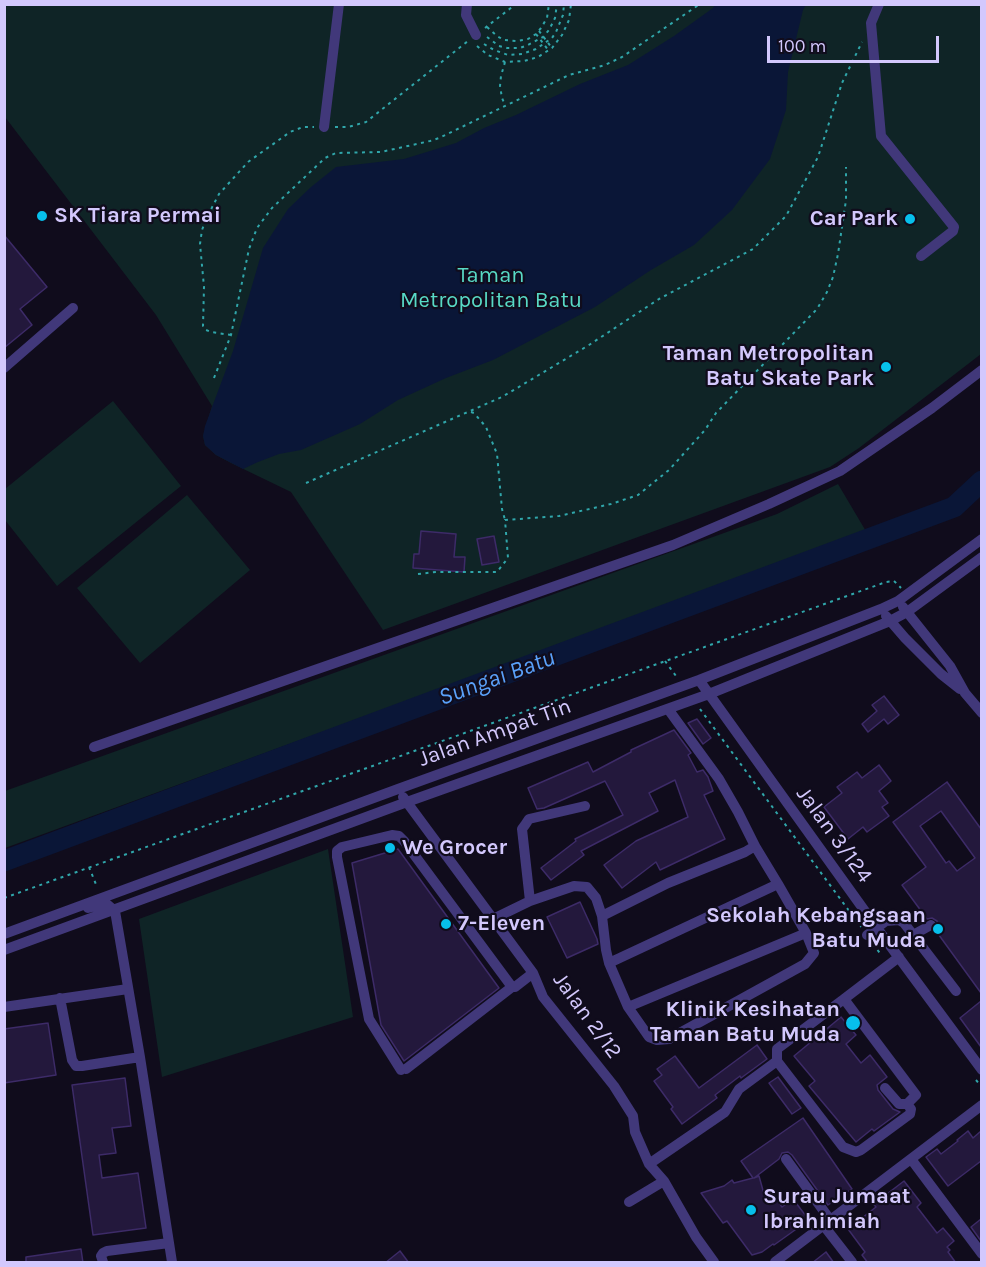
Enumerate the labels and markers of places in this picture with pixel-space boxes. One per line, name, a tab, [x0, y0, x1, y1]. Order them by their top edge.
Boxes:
place label: SK Tiara Permai	[54, 203, 221, 229]
place label: Car Park	[810, 206, 898, 232]
marker: SK Tiara Permai	[35, 209, 49, 223]
marker: Car Park	[903, 212, 917, 226]
place label: Taman Metropolitan Batu Skate Park	[663, 341, 874, 392]
marker: Taman Metropolitan Batu Skate Park	[879, 360, 893, 374]
place label: We Grocer	[402, 835, 507, 861]
marker: We Grocer	[383, 841, 397, 855]
place label: Sekolah Kebangsaan Batu Muda	[706, 903, 926, 954]
place label: 7-Eleven	[458, 911, 545, 937]
marker: 7-Eleven	[439, 917, 453, 931]
marker: Sekolah Kebangsaan Batu Muda	[931, 922, 945, 936]
place label: Klinik Kesihatan Taman Batu Muda	[650, 997, 840, 1048]
marker: Klinik Kesihatan Taman Batu Muda	[844, 1014, 862, 1032]
place label: Surau Jumaat Ibrahimiah	[763, 1184, 911, 1236]
marker: Surau Jumaat Ibrahimiah	[744, 1203, 758, 1217]

